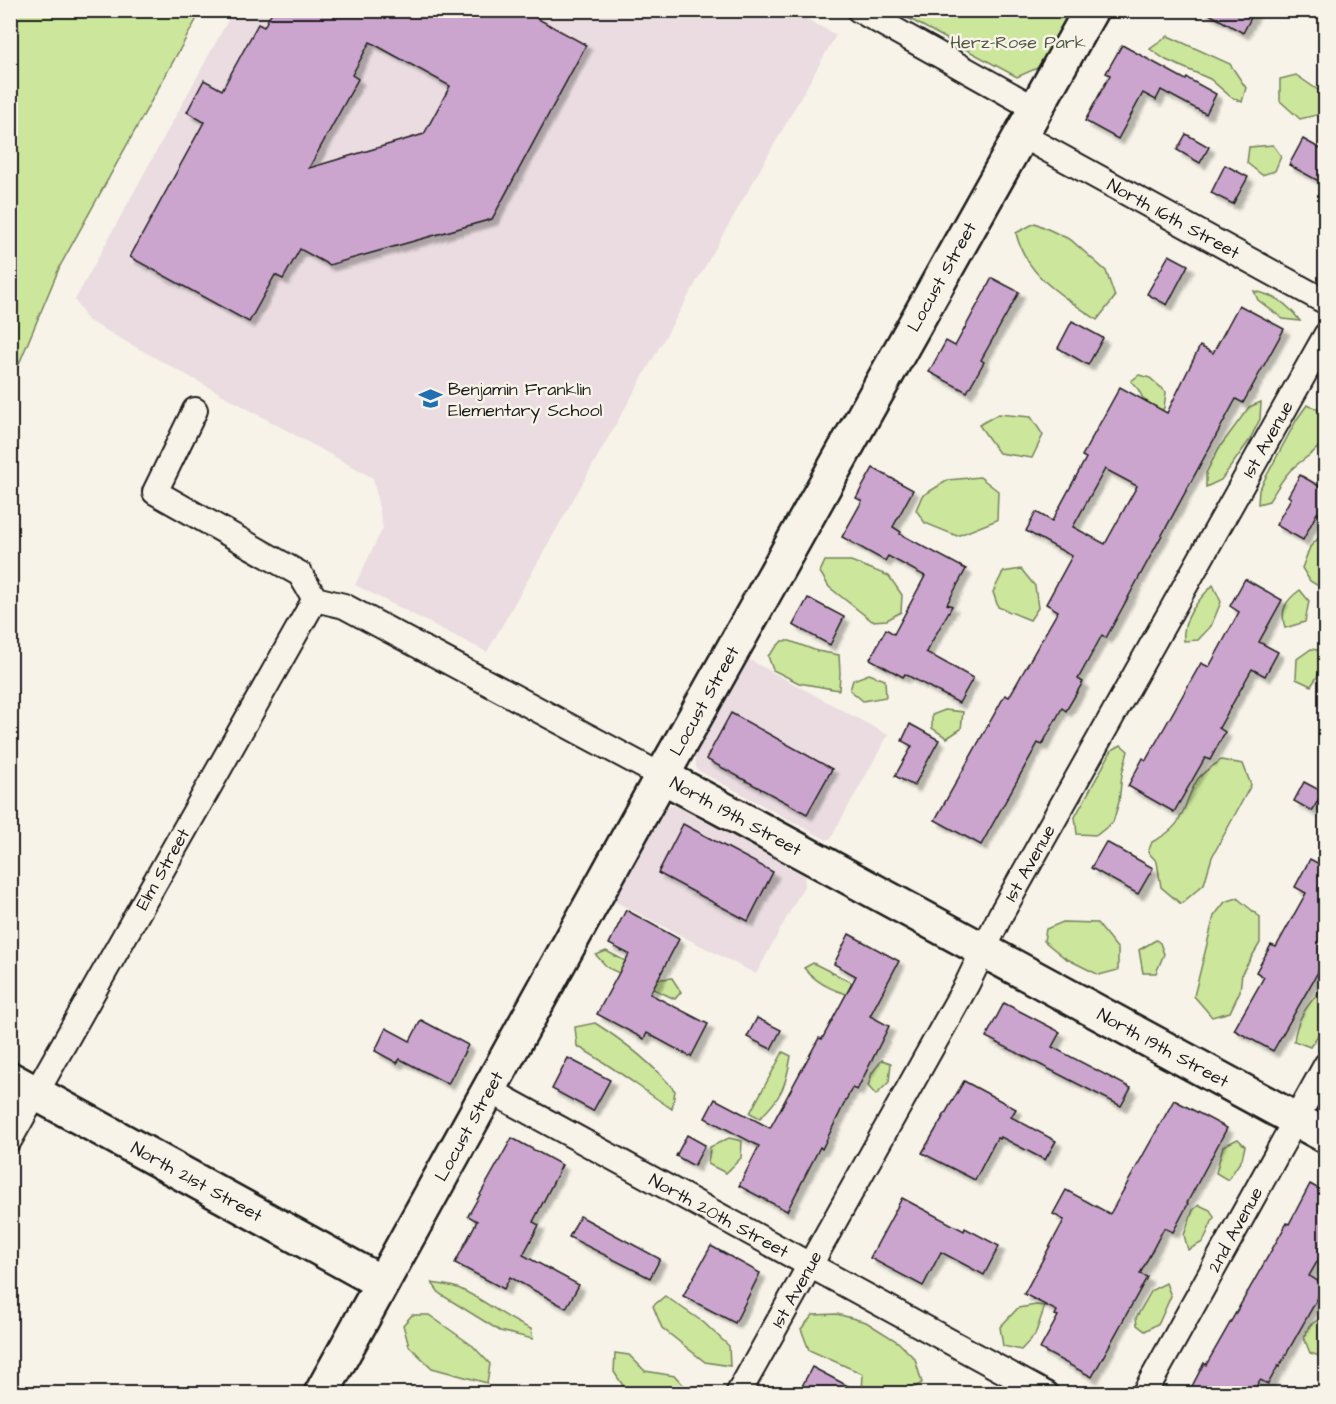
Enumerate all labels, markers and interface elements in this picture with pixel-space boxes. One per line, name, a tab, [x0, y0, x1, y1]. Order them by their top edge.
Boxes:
park label: Herz-Rose Park	[950, 30, 1086, 55]
street label: North 16th Street	[1103, 173, 1245, 266]
street label: Locust Street	[901, 217, 983, 336]
place label: Benjamin Franklin Elementary School	[448, 377, 603, 424]
school or university icon: Benjamin Franklin Elementary School	[417, 386, 443, 412]
street label: 1st Avenue	[1236, 396, 1300, 482]
street label: Locust Street	[664, 641, 746, 761]
street label: North 19th Street	[665, 771, 807, 863]
street label: 1st Avenue	[999, 820, 1062, 906]
street label: Elm Street	[130, 823, 196, 915]
street label: North 19th Street	[1093, 1002, 1234, 1094]
street label: Locust Street	[429, 1066, 510, 1186]
street label: North 21st Street	[126, 1136, 267, 1228]
street label: North 20th Street	[645, 1168, 794, 1265]
street label: 2nd Avenue	[1202, 1182, 1269, 1277]
street label: 1st Avenue	[765, 1246, 829, 1332]

